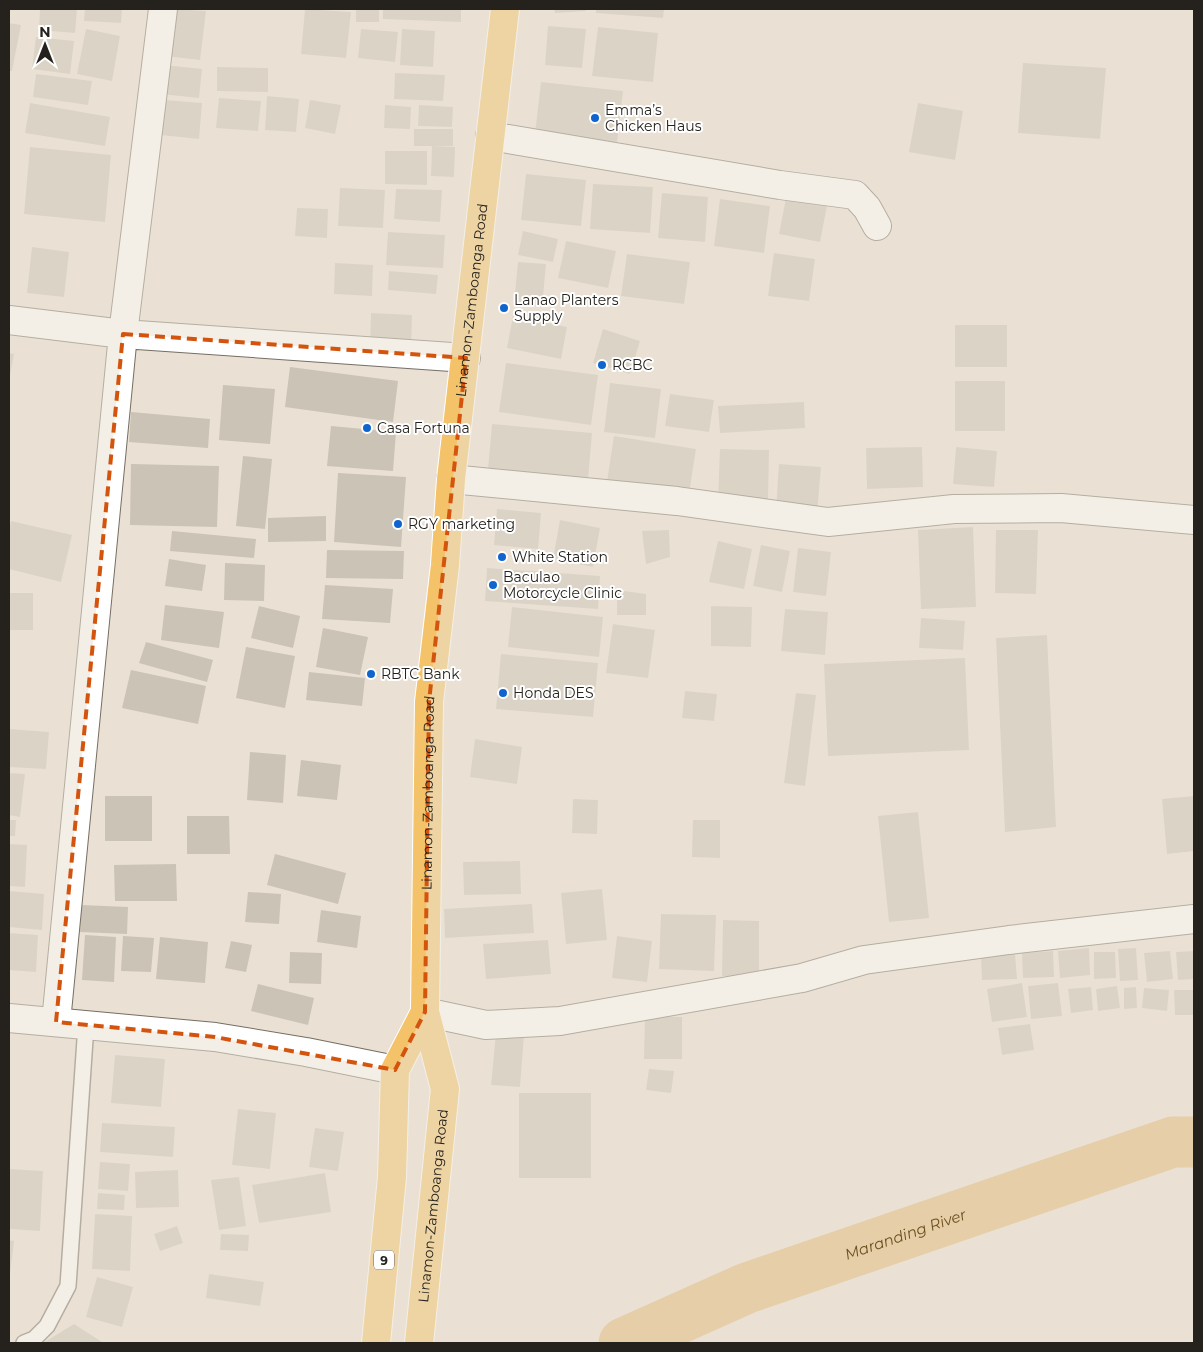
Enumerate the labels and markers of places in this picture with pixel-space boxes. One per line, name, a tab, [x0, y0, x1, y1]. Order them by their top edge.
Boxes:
place label: Emma’s Chicken Haus	[605, 101, 702, 135]
marker: Emma’s Chicken Haus	[589, 112, 601, 124]
place label: Lanao Planters Supply	[514, 291, 619, 325]
marker: Lanao Planters Supply	[498, 302, 510, 314]
place label: RCBC	[612, 356, 653, 374]
marker: RCBC	[596, 359, 608, 371]
place label: Casa Fortuna	[377, 419, 470, 437]
marker: Casa Fortuna	[361, 422, 373, 434]
place label: RGY marketing	[408, 515, 515, 533]
marker: RGY marketing	[392, 518, 404, 530]
place label: White Station	[512, 548, 608, 566]
marker: White Station	[496, 551, 508, 563]
place label: Baculao Motorcycle Clinic	[503, 568, 622, 602]
marker: Baculao Motorcycle Clinic	[487, 579, 499, 591]
place label: RBTC Bank	[381, 665, 460, 683]
marker: RBTC Bank	[365, 668, 377, 680]
place label: Honda DES	[513, 684, 594, 702]
marker: Honda DES	[497, 687, 509, 699]

